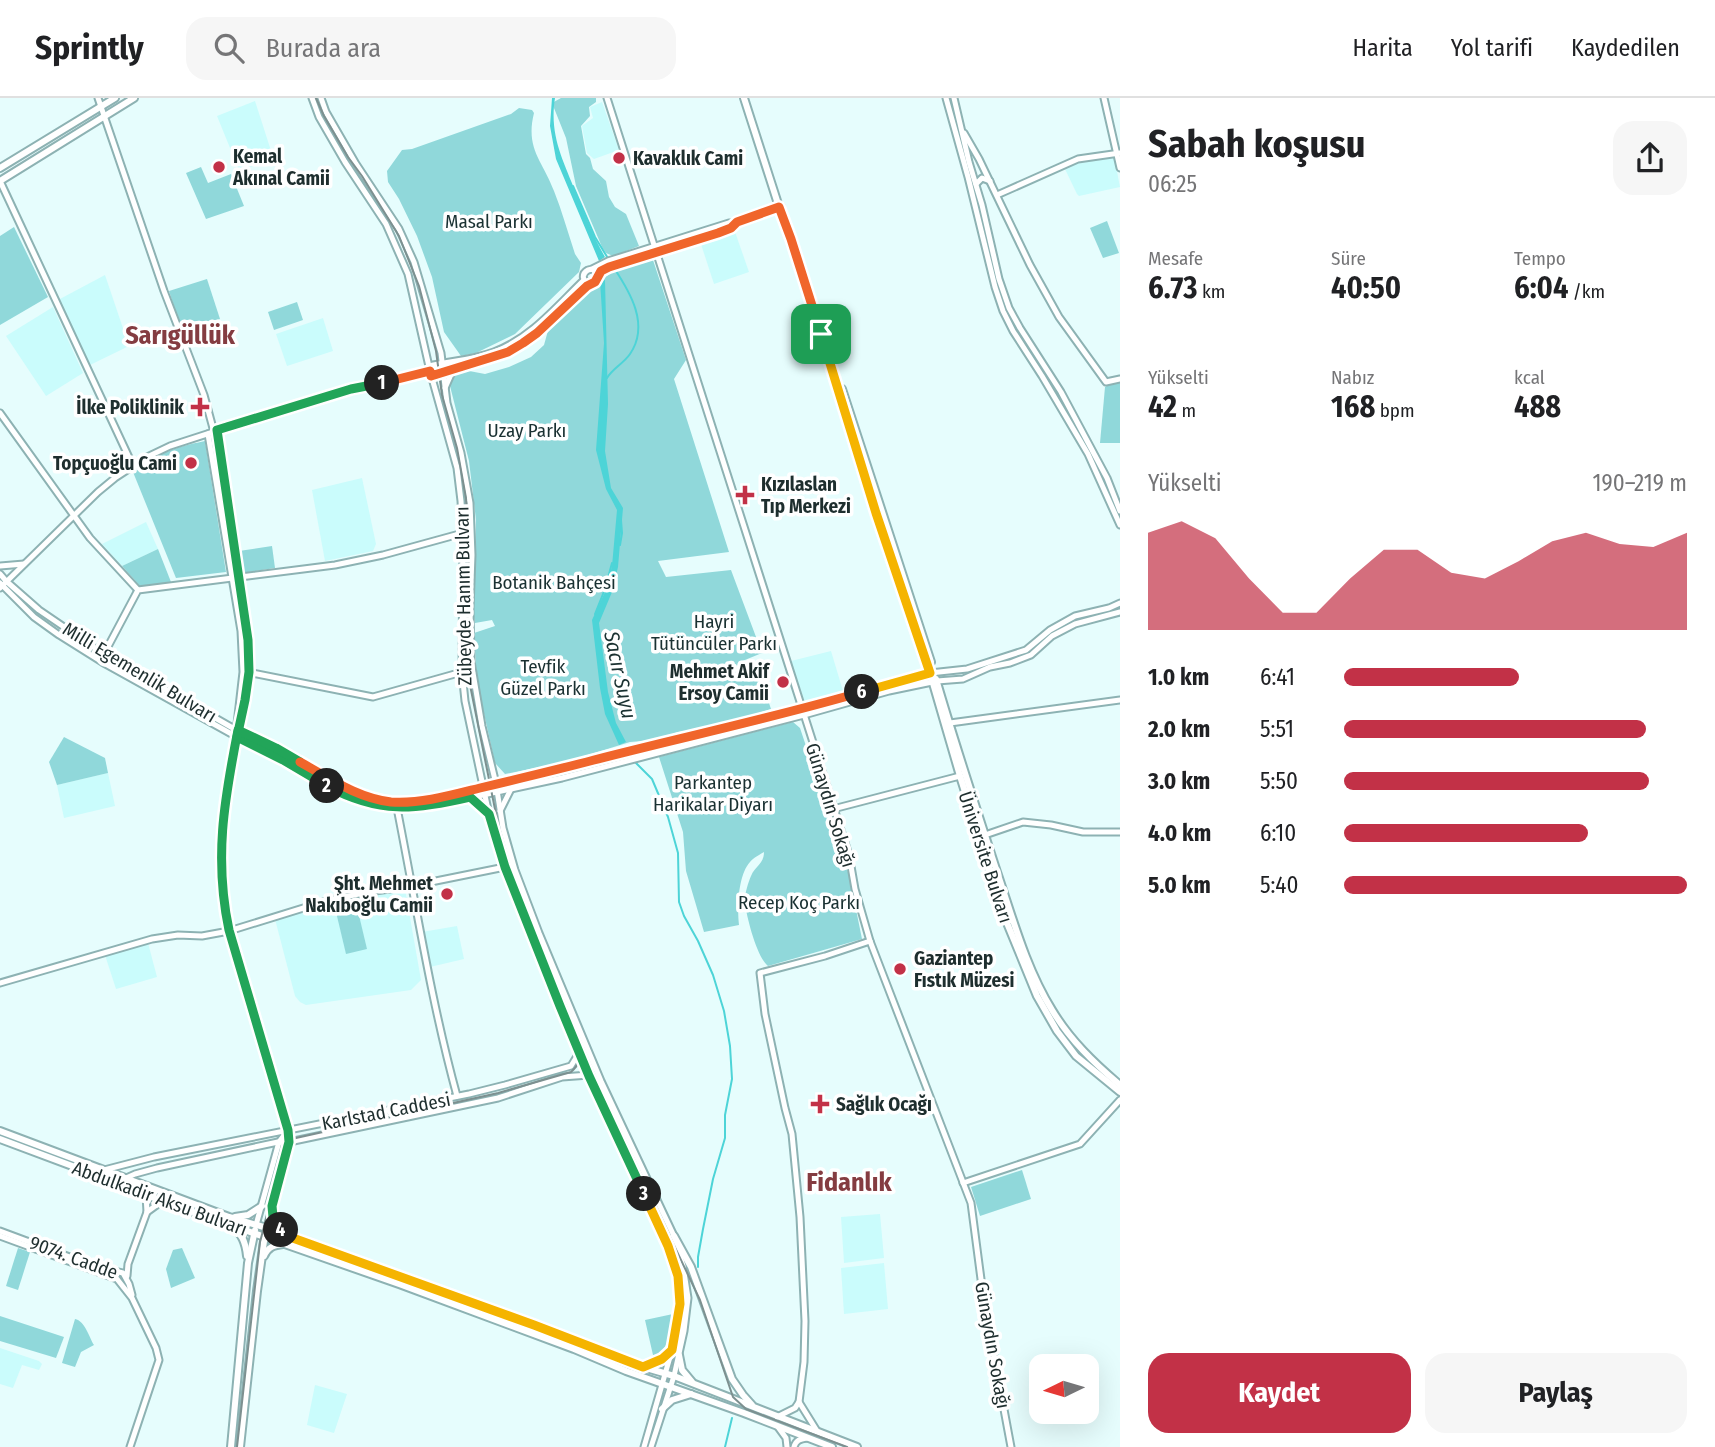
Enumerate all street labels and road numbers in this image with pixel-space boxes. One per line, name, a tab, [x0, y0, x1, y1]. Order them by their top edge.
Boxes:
street label: Zübeyde Hanım Bulvarı	[450, 506, 477, 686]
street label: Milli Egemenlik Bulvarı	[59, 617, 221, 727]
street label: Günaydın Sokağı	[801, 740, 860, 870]
street label: Üniversite Bulvarı	[953, 789, 1018, 926]
street label: Karlstad Caddesi	[320, 1088, 452, 1135]
street label: Abdulkadir Aksu Bulvarı	[69, 1156, 250, 1241]
street label: 9074. Cadde	[27, 1231, 121, 1284]
street label: Günaydın Sokağı	[970, 1280, 1015, 1410]

